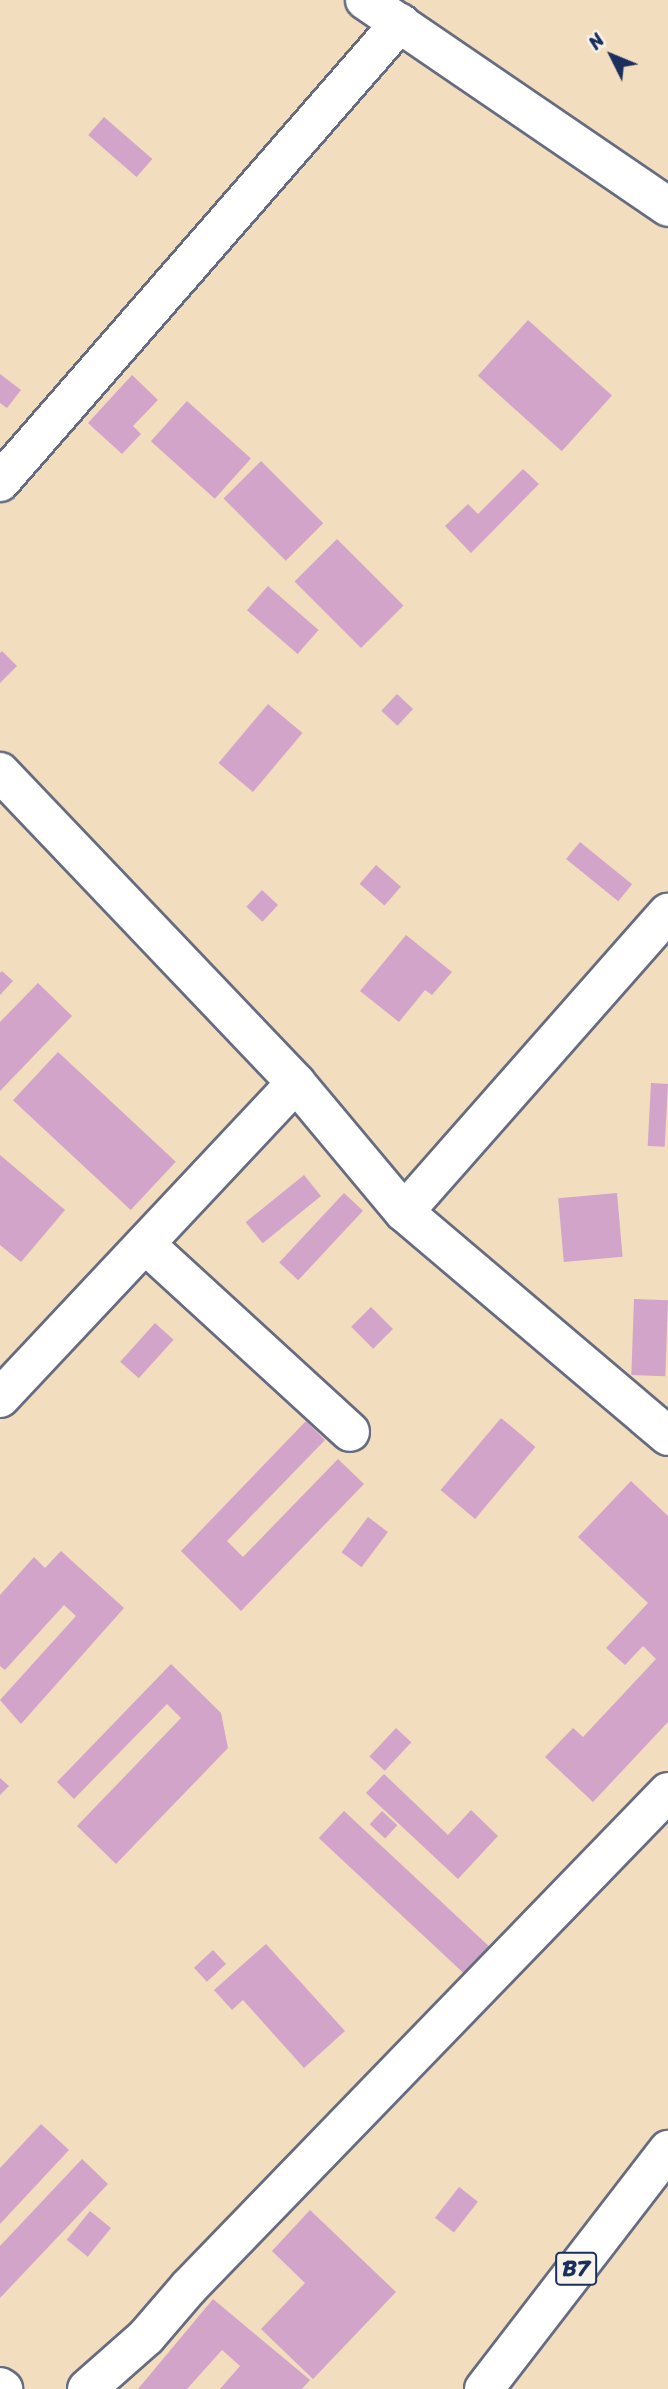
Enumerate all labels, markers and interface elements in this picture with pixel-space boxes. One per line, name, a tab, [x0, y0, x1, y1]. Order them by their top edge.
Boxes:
north arrow	[577, 21, 647, 91]
text: N	[580, 25, 613, 57]
road number: B7	[555, 2250, 597, 2288]

